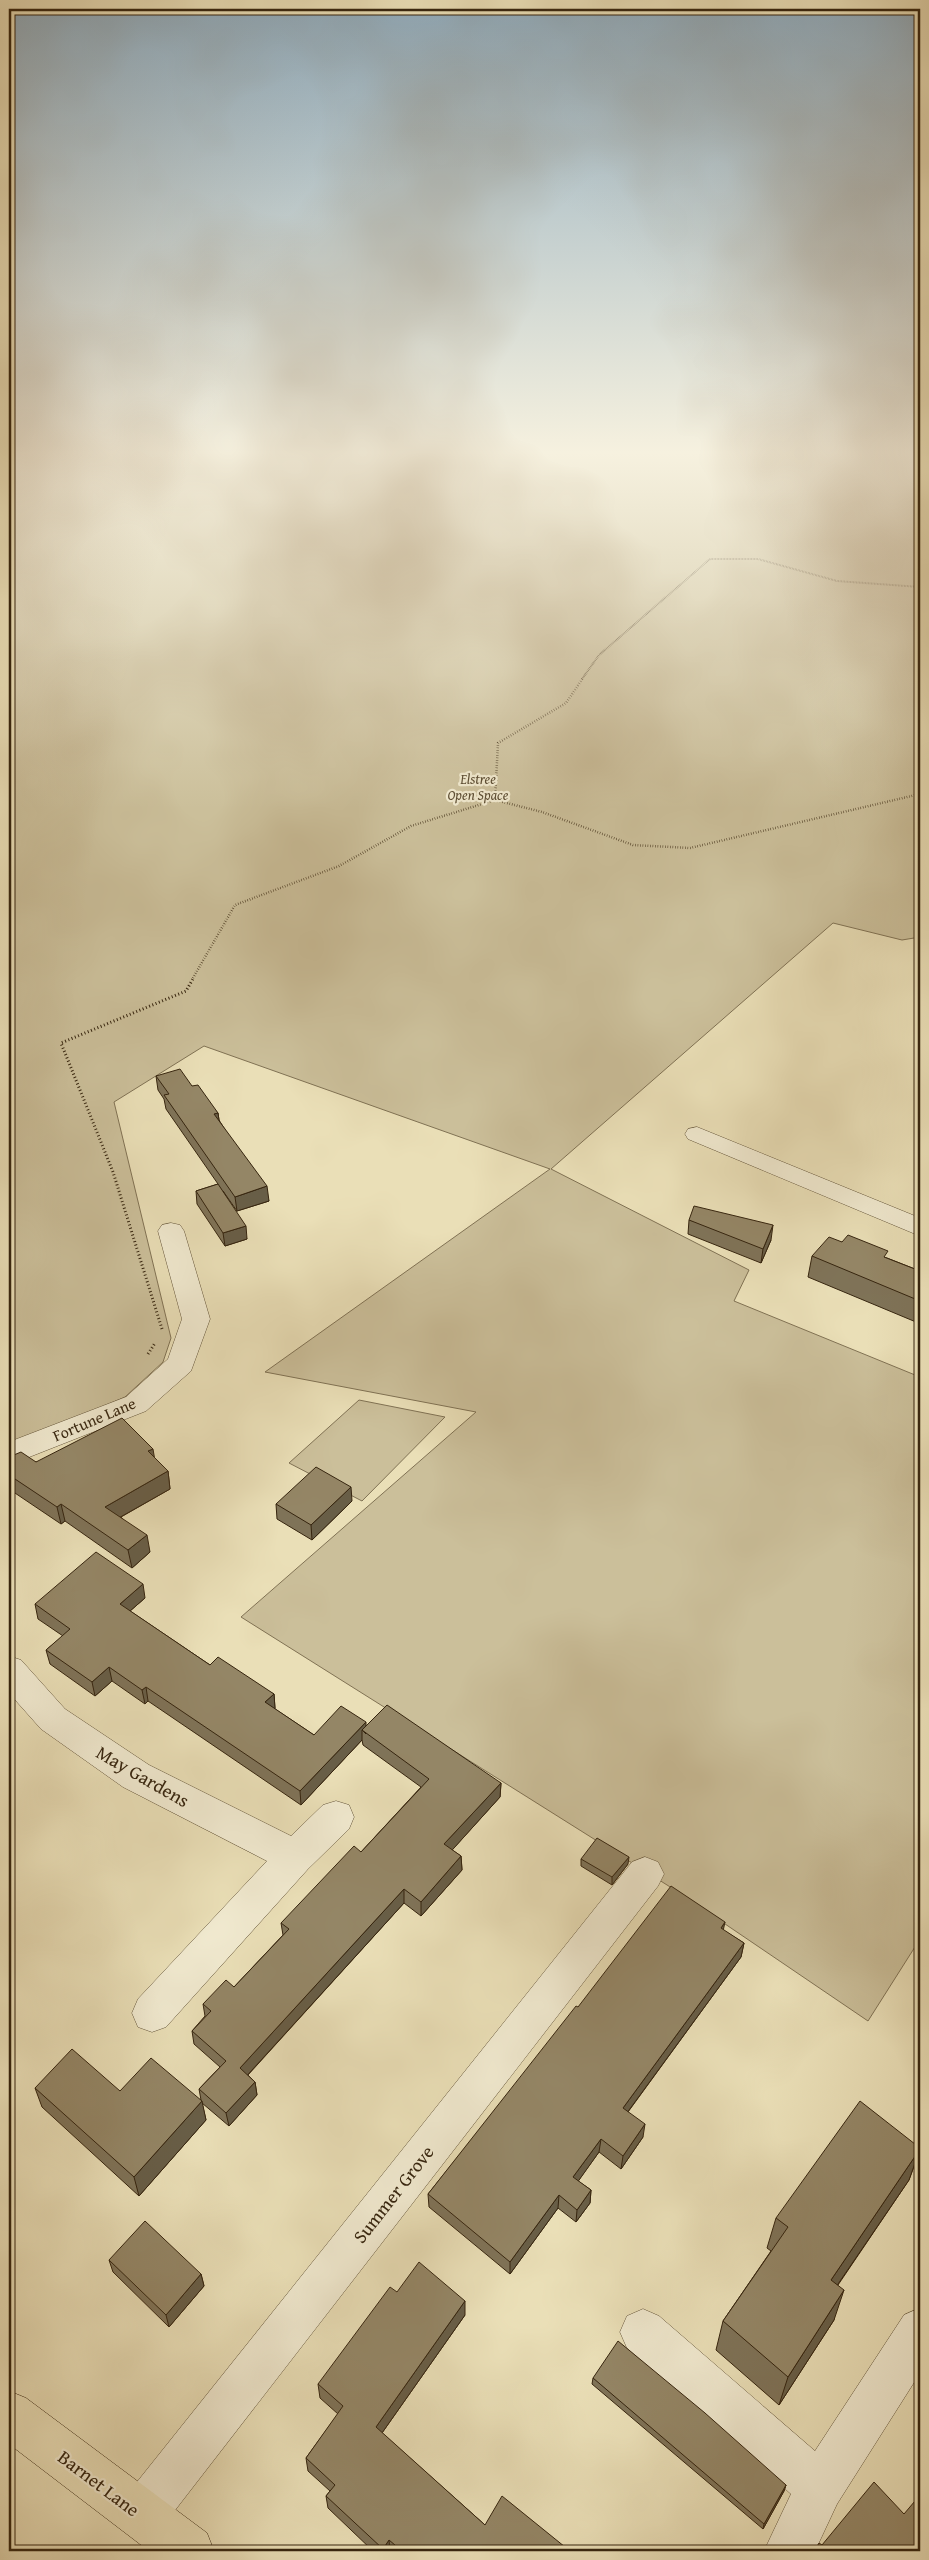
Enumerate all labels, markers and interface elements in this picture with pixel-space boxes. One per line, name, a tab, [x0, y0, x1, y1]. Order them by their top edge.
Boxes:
park label: Elstree Open Space	[448, 769, 509, 805]
street label: Fortune Lane	[49, 1391, 139, 1447]
street label: May Gardens	[91, 1738, 195, 1814]
street label: Summer Grove	[346, 2139, 440, 2249]
street label: Barnet Lane	[52, 2443, 146, 2523]

